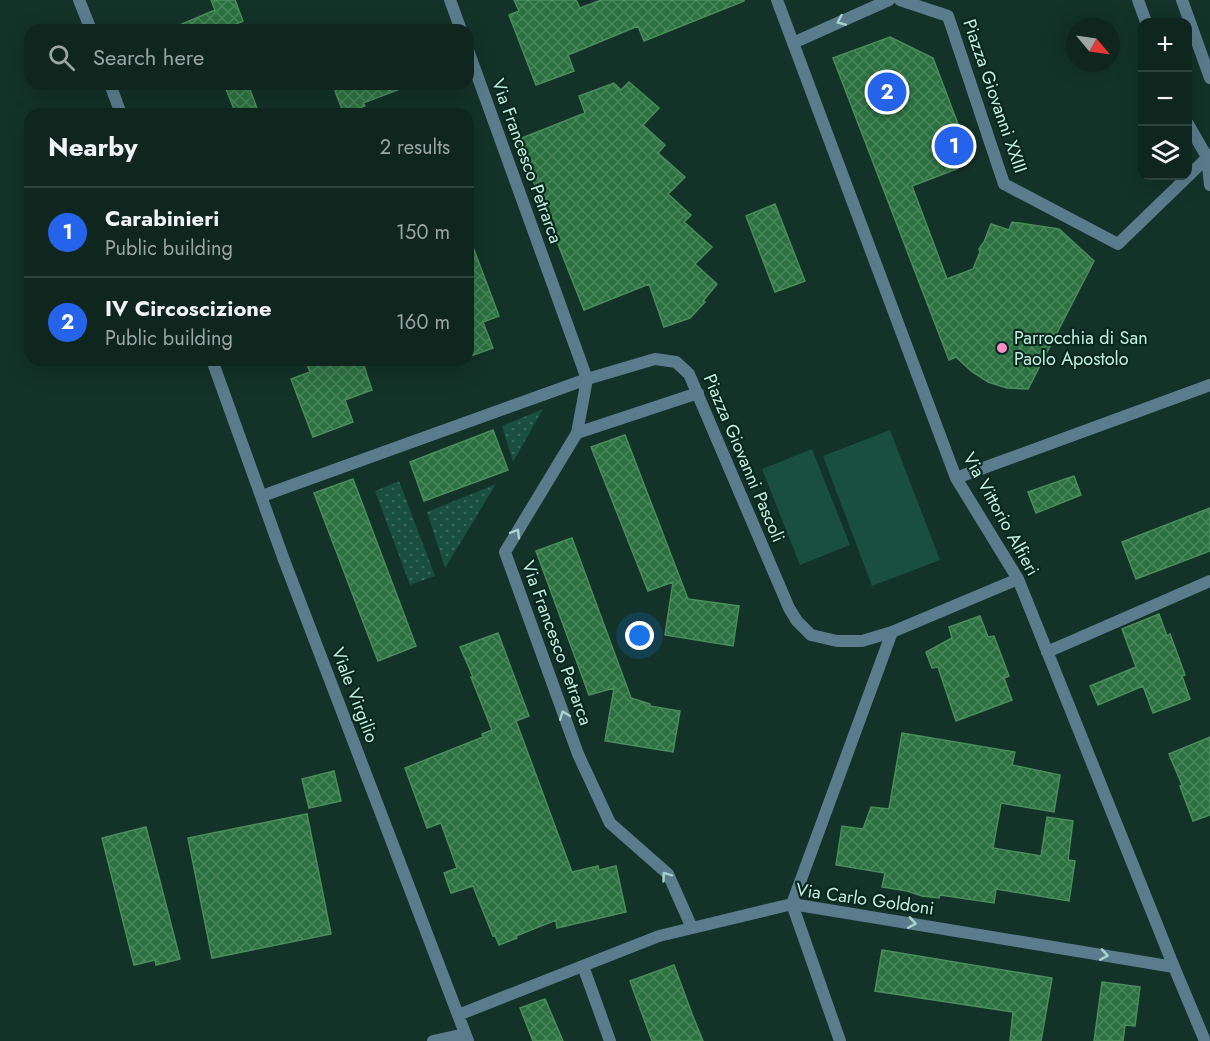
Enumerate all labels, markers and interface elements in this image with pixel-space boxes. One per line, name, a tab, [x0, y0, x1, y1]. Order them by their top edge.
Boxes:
one-way arrow	[837, 14, 848, 26]
street label: Piazza Giovanni XXIII	[956, 15, 1034, 177]
north arrow	[1066, 18, 1120, 72]
map controls	[1138, 18, 1192, 180]
button: +	[1138, 18, 1192, 72]
search box	[24, 24, 474, 90]
icon: search	[45, 41, 78, 74]
text: Search here	[93, 41, 204, 73]
pin: 2	[868, 70, 906, 115]
button: −	[1138, 72, 1192, 126]
street label: Via Francesco Petrarca	[485, 75, 569, 247]
pin: 1	[934, 124, 974, 168]
button: layers	[1138, 126, 1192, 180]
text: Nearby	[48, 128, 137, 166]
text: 2 results	[380, 133, 450, 162]
text: Carabinieri	[105, 202, 219, 234]
text: 1	[62, 218, 73, 247]
text: 150 m	[396, 218, 450, 247]
text: Public building	[105, 234, 233, 263]
text: IV Circoscizione	[105, 292, 272, 324]
text: 2	[61, 308, 74, 337]
text: 160 m	[396, 308, 450, 337]
text: Public building	[105, 324, 233, 353]
place label: Parrocchia di San Paolo Apostolo	[1014, 325, 1148, 372]
marker: Parrocchia di San Paolo Apostolo	[995, 341, 1009, 355]
street label: Piazza Giovanni Pascoli	[697, 370, 791, 546]
street label: Via Vittorio Alfieri	[956, 447, 1046, 581]
one-way arrow	[509, 529, 521, 539]
street label: Via Francesco Petrarca	[515, 557, 599, 729]
your location	[625, 621, 654, 650]
street label: Viale Virgilio	[325, 644, 385, 747]
one-way arrow	[559, 710, 571, 721]
one-way arrow	[662, 871, 673, 882]
street label: Via Carlo Goldoni	[794, 876, 936, 922]
one-way arrow	[907, 917, 916, 929]
one-way arrow	[1099, 948, 1109, 961]

